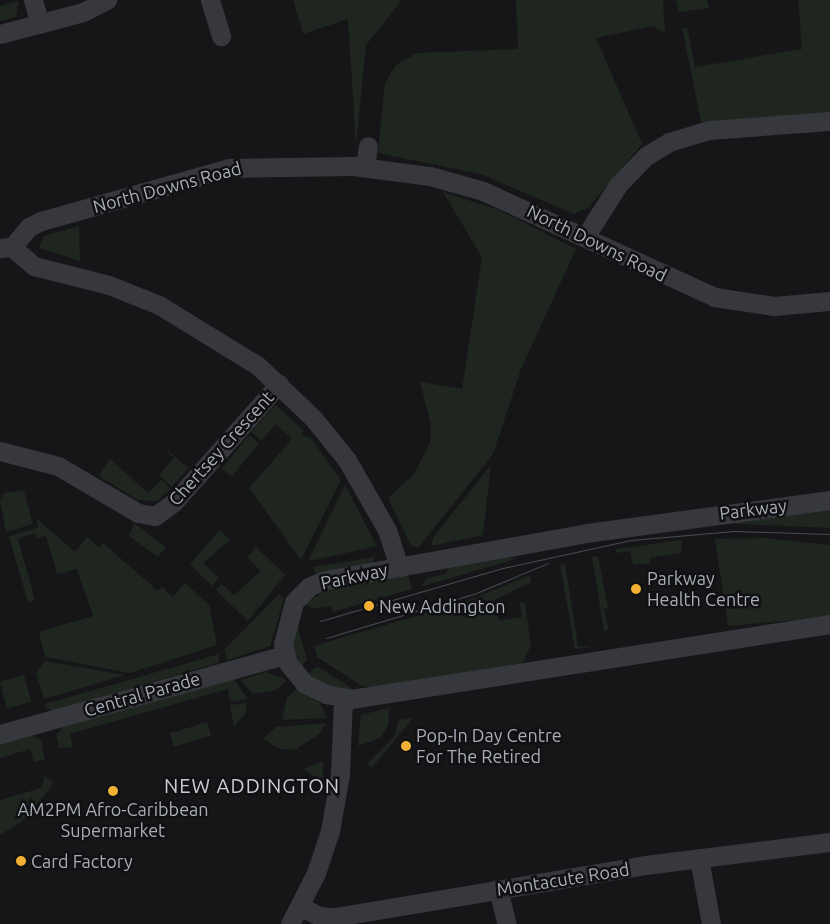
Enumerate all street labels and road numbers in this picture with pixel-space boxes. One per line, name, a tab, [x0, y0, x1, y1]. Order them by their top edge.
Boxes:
street label: North Downs Road	[91, 157, 243, 217]
street label: North Downs Road	[524, 200, 670, 286]
street label: Chertsey Crescent	[164, 386, 278, 510]
street label: Parkway	[718, 494, 788, 524]
street label: Parkway	[319, 558, 389, 594]
street label: Central Parade	[82, 667, 202, 721]
street label: Montacute Road	[495, 858, 631, 900]

